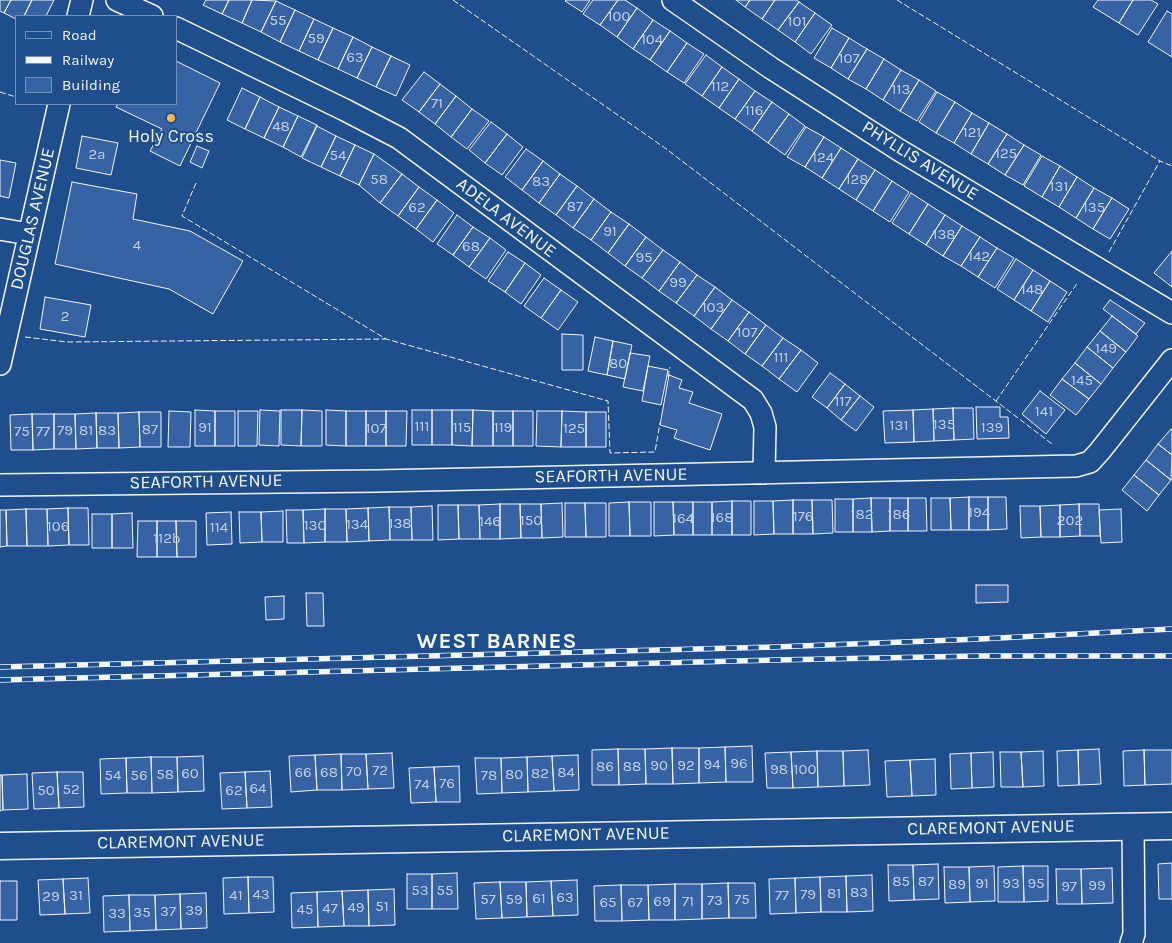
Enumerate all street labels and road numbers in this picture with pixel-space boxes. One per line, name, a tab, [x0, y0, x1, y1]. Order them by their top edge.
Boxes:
street label: PHYLLIS AVENUE	[858, 117, 982, 205]
street label: DOUGLAS AVENUE	[6, 146, 60, 292]
street label: ADELA AVENUE	[452, 173, 560, 263]
street label: SEAFORTH AVENUE	[534, 464, 688, 488]
street label: SEAFORTH AVENUE	[129, 470, 283, 494]
street label: CLAREMONT AVENUE	[907, 816, 1075, 840]
street label: CLAREMONT AVENUE	[502, 823, 670, 847]
street label: CLAREMONT AVENUE	[97, 830, 265, 854]

